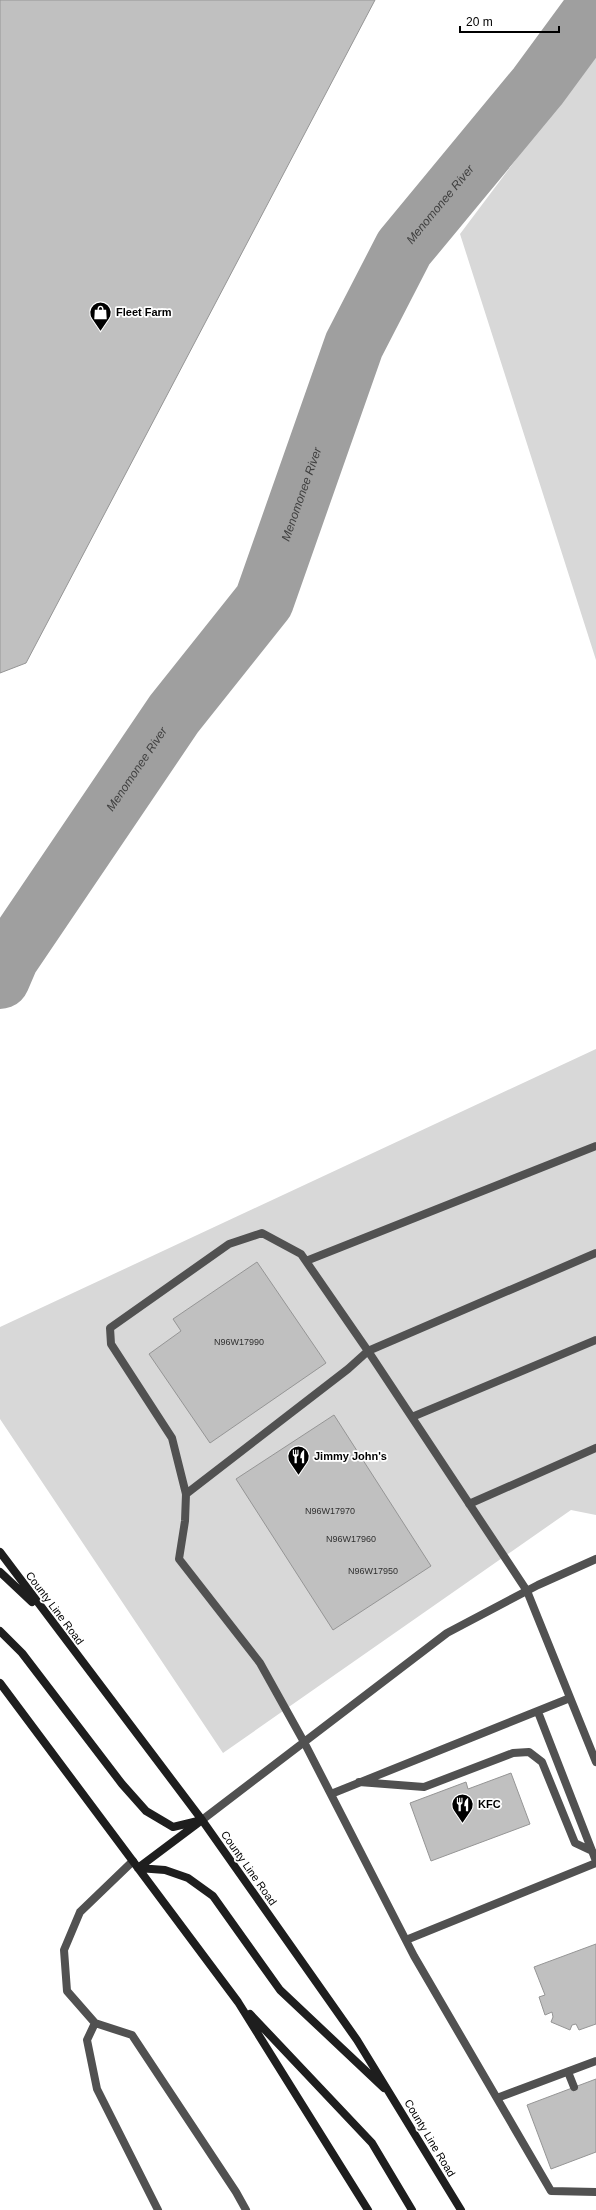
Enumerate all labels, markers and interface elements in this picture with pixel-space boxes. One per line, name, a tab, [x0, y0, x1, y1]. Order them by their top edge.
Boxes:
scale bar	[460, 8, 559, 34]
text: 20 m	[466, 15, 493, 29]
water label: Menomonee River	[403, 161, 477, 247]
shop icon: Fleet Farm	[87, 299, 113, 332]
place label: Fleet Farm	[116, 306, 172, 318]
water label: Menomonee River	[279, 445, 325, 543]
water label: Menomonee River	[104, 724, 171, 814]
house number: N96W17990	[214, 1337, 264, 1347]
restaurant icon: Jimmy John's	[286, 1443, 312, 1476]
place label: Jimmy John's	[314, 1450, 387, 1462]
house number: N96W17970	[305, 1506, 355, 1516]
house number: N96W17960	[326, 1534, 376, 1544]
house number: N96W17950	[348, 1566, 398, 1576]
street label: County Line Road	[24, 1569, 86, 1647]
restaurant icon: KFC	[450, 1791, 476, 1824]
place label: KFC	[478, 1798, 501, 1810]
street label: County Line Road	[219, 1828, 279, 1908]
street label: County Line Road	[402, 2097, 458, 2179]

